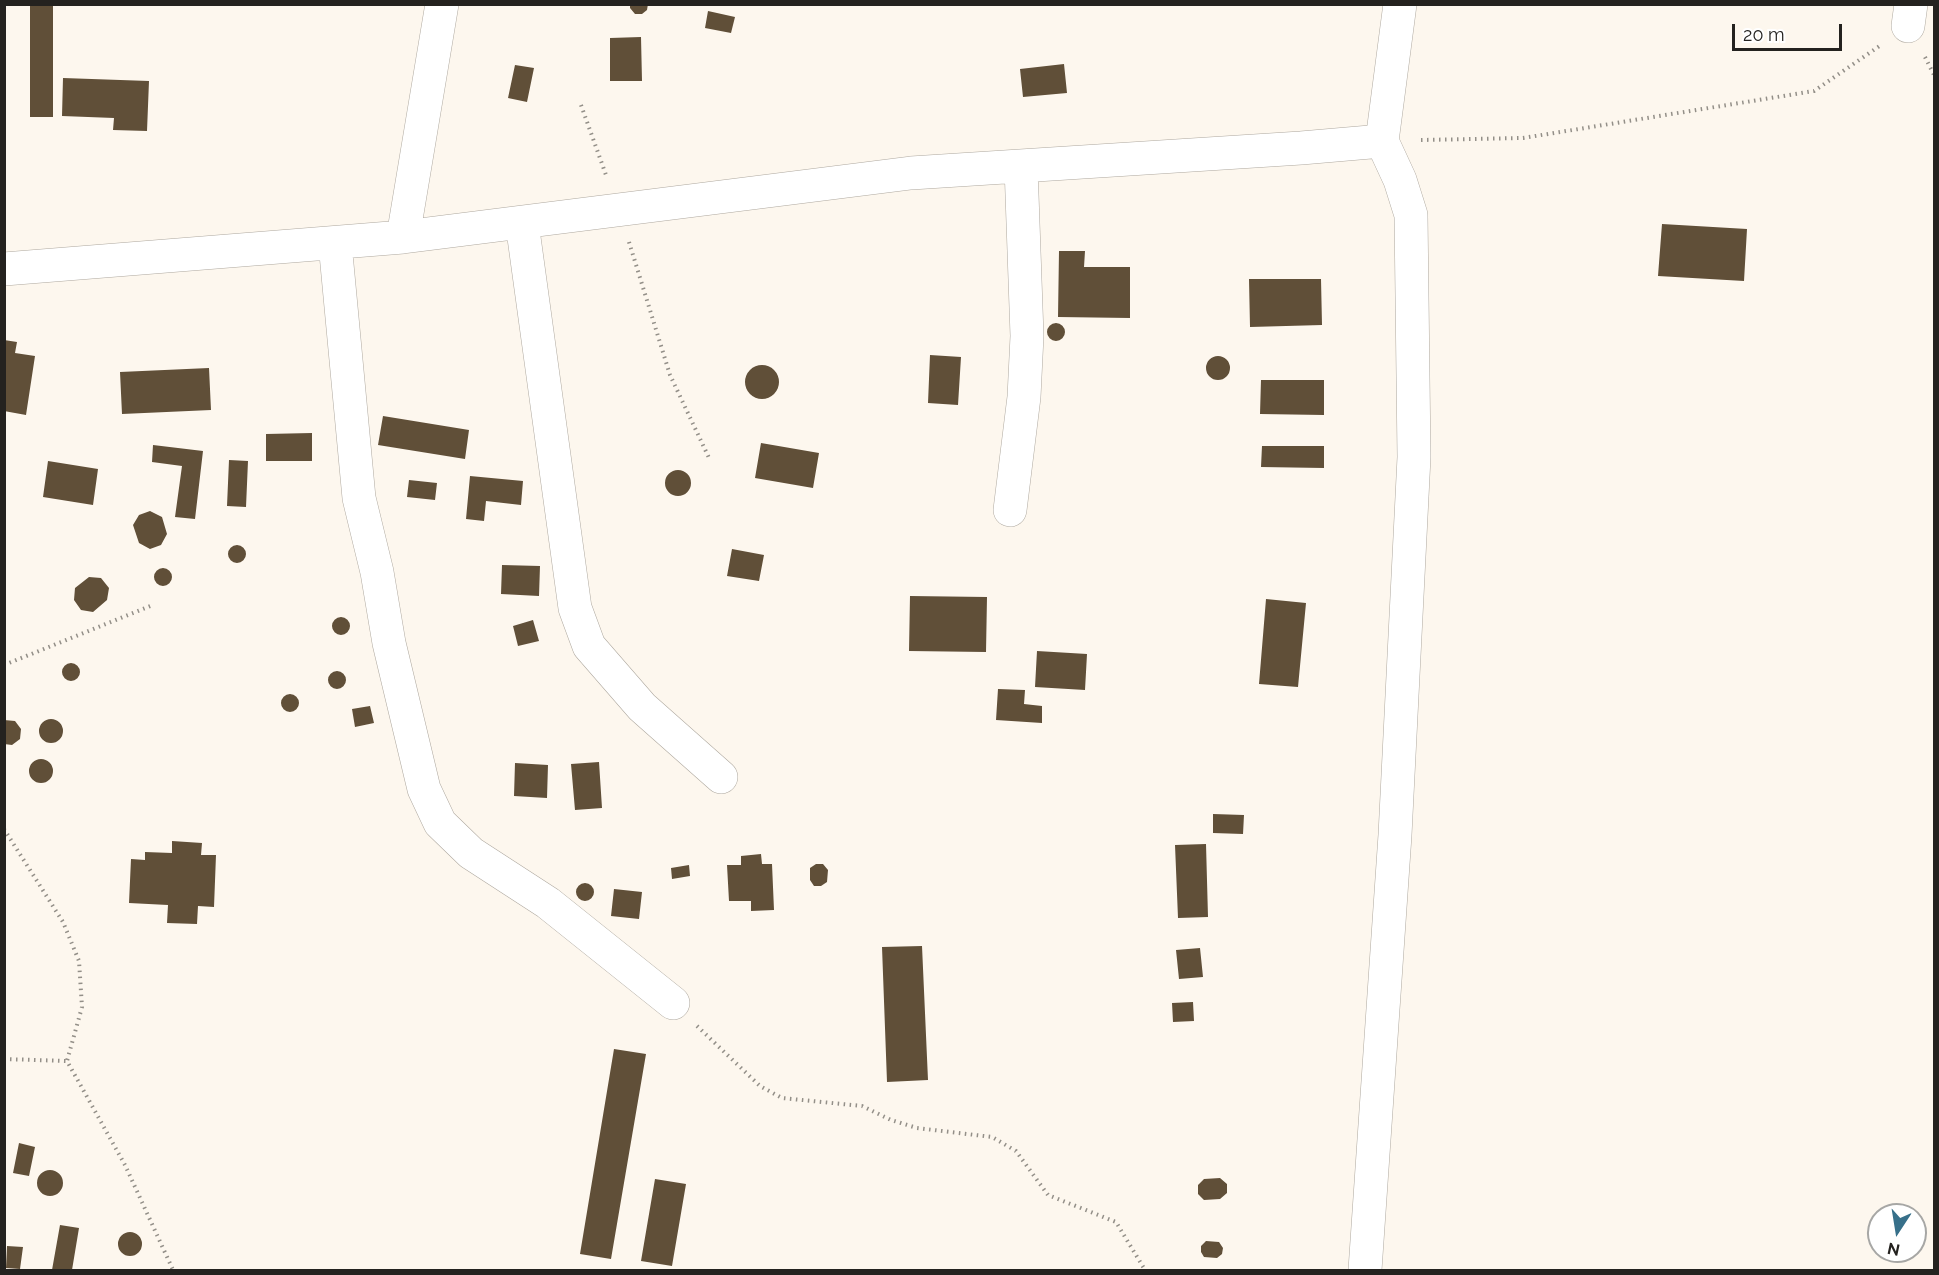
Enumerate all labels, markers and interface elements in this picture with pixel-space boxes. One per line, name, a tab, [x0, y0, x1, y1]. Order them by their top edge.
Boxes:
scale bar	[1735, 12, 1844, 50]
text: 20 m	[1743, 24, 1785, 45]
north arrow	[1867, 1203, 1927, 1263]
text: N	[1886, 1239, 1902, 1260]

